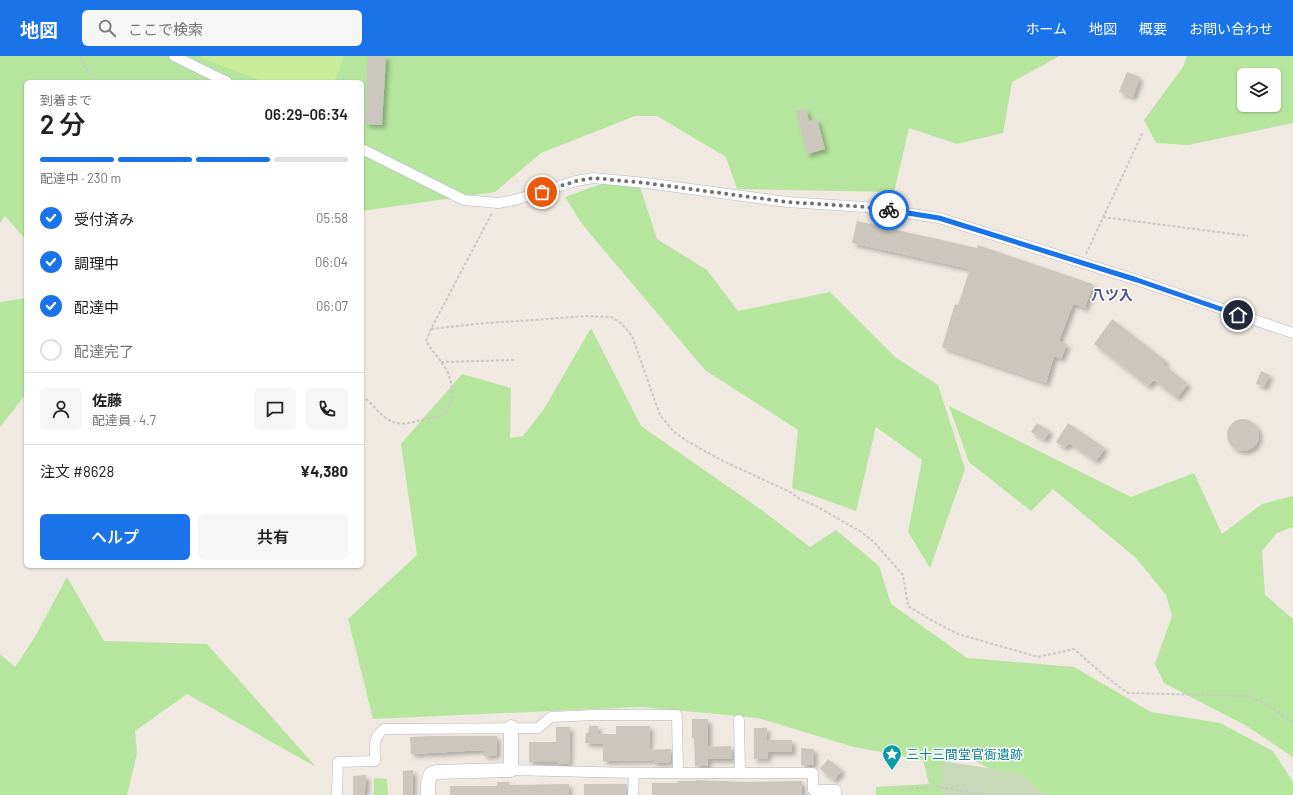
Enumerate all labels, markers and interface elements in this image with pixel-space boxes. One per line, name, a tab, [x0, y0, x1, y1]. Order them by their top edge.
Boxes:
search box	[82, 10, 362, 46]
icon: search	[96, 17, 118, 39]
text: 地図	[20, 18, 58, 41]
text: ここで検索	[128, 20, 203, 38]
text: ホーム	[1025, 20, 1067, 37]
text: 地図	[1089, 20, 1117, 37]
text: 概要	[1139, 20, 1167, 37]
text: お問い合わせ	[1189, 20, 1273, 37]
map controls	[1237, 68, 1281, 112]
button: layers	[1237, 68, 1281, 112]
text: 到着まで	[40, 92, 92, 108]
text: 06:29–06:34	[265, 105, 348, 123]
text: 2 分	[40, 108, 86, 139]
text: 配達中 · 230 m	[40, 170, 121, 186]
pin	[525, 175, 559, 209]
icon: bag	[531, 181, 553, 203]
courier	[869, 190, 909, 230]
icon: bike	[878, 199, 900, 221]
icon: check	[40, 207, 62, 229]
text: 受付済み	[74, 210, 134, 228]
text: 05:58	[316, 210, 348, 226]
icon: check	[40, 251, 62, 273]
text: 調理中	[74, 254, 119, 272]
text: 06:04	[315, 254, 348, 270]
district label: 八ツ入	[1091, 286, 1133, 303]
icon: check	[40, 295, 62, 317]
text: 配達中	[74, 298, 119, 316]
text: 06:07	[316, 298, 348, 314]
pin	[1221, 298, 1255, 332]
icon: home	[1227, 304, 1249, 326]
text: 配達完了	[74, 342, 134, 360]
button: person	[40, 388, 82, 430]
button: chat	[254, 388, 296, 430]
button: phone	[306, 388, 348, 430]
text: 佐藤	[92, 391, 122, 409]
text: 配達員 · 4.7	[92, 412, 156, 428]
text: 注文 #8628	[40, 462, 114, 480]
text: ¥4,380	[300, 462, 348, 480]
button: ヘルプ	[40, 514, 190, 560]
button: 共有	[198, 514, 348, 560]
place icon: 三十三間堂官衙遺跡	[881, 743, 903, 771]
place label: 三十三間堂官衙遺跡	[906, 746, 1023, 762]

